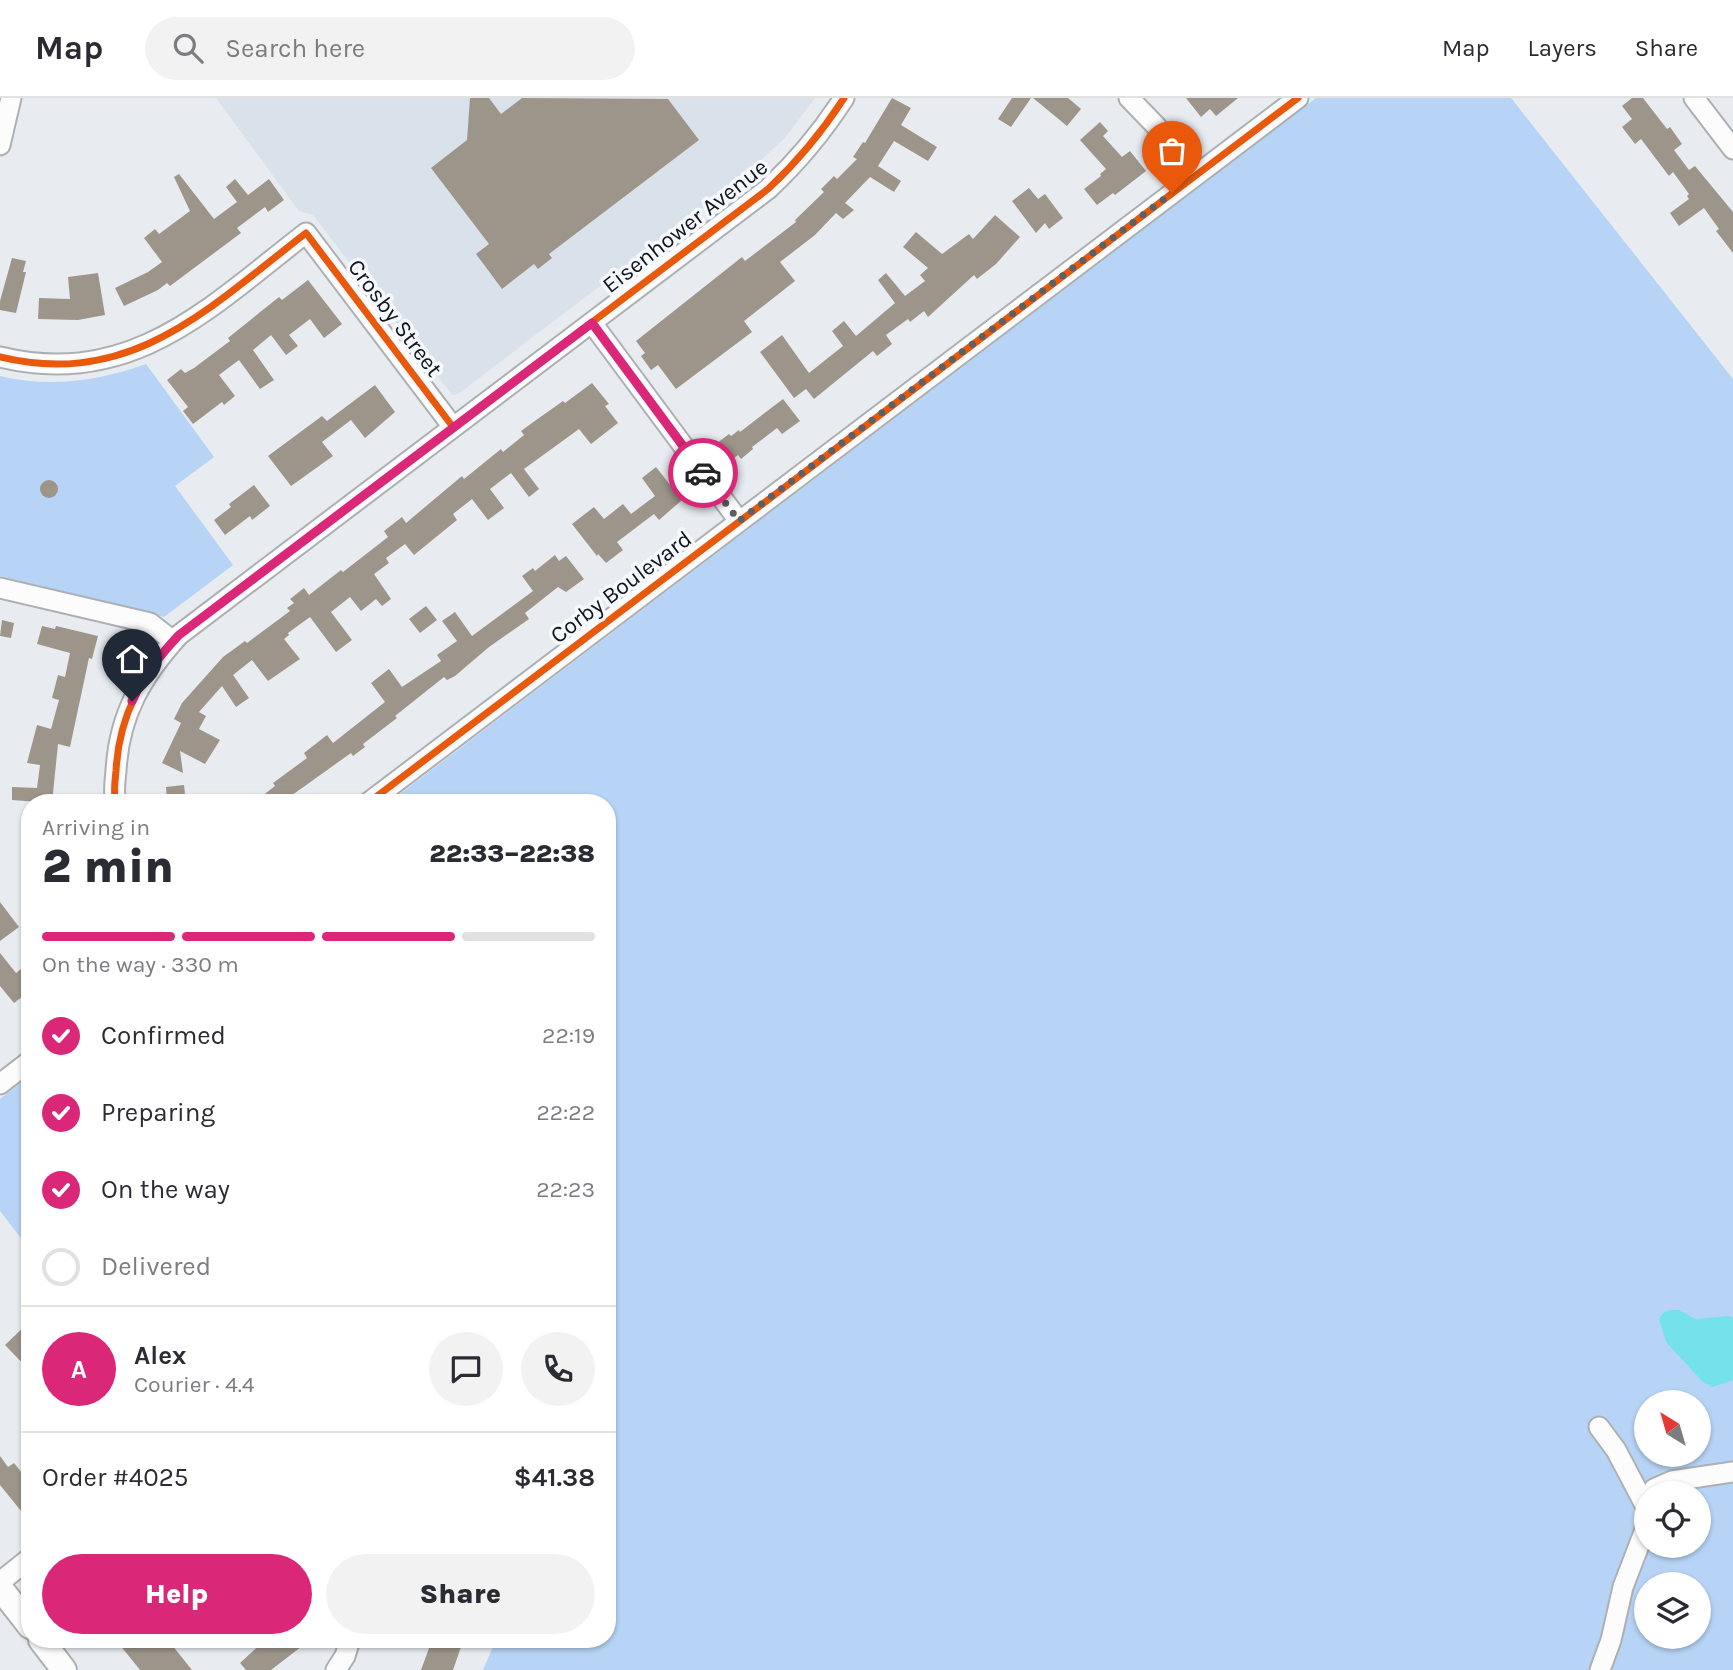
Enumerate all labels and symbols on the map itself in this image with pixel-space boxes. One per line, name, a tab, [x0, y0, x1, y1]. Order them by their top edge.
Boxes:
pin	[1142, 121, 1202, 193]
street label: Eisenhower Avenue	[597, 153, 773, 299]
street label: Crosby Street	[342, 254, 448, 382]
courier	[668, 438, 738, 508]
street label: Corby Boulevard	[545, 525, 697, 649]
pin	[102, 629, 162, 701]
north arrow	[1634, 1390, 1712, 1466]

